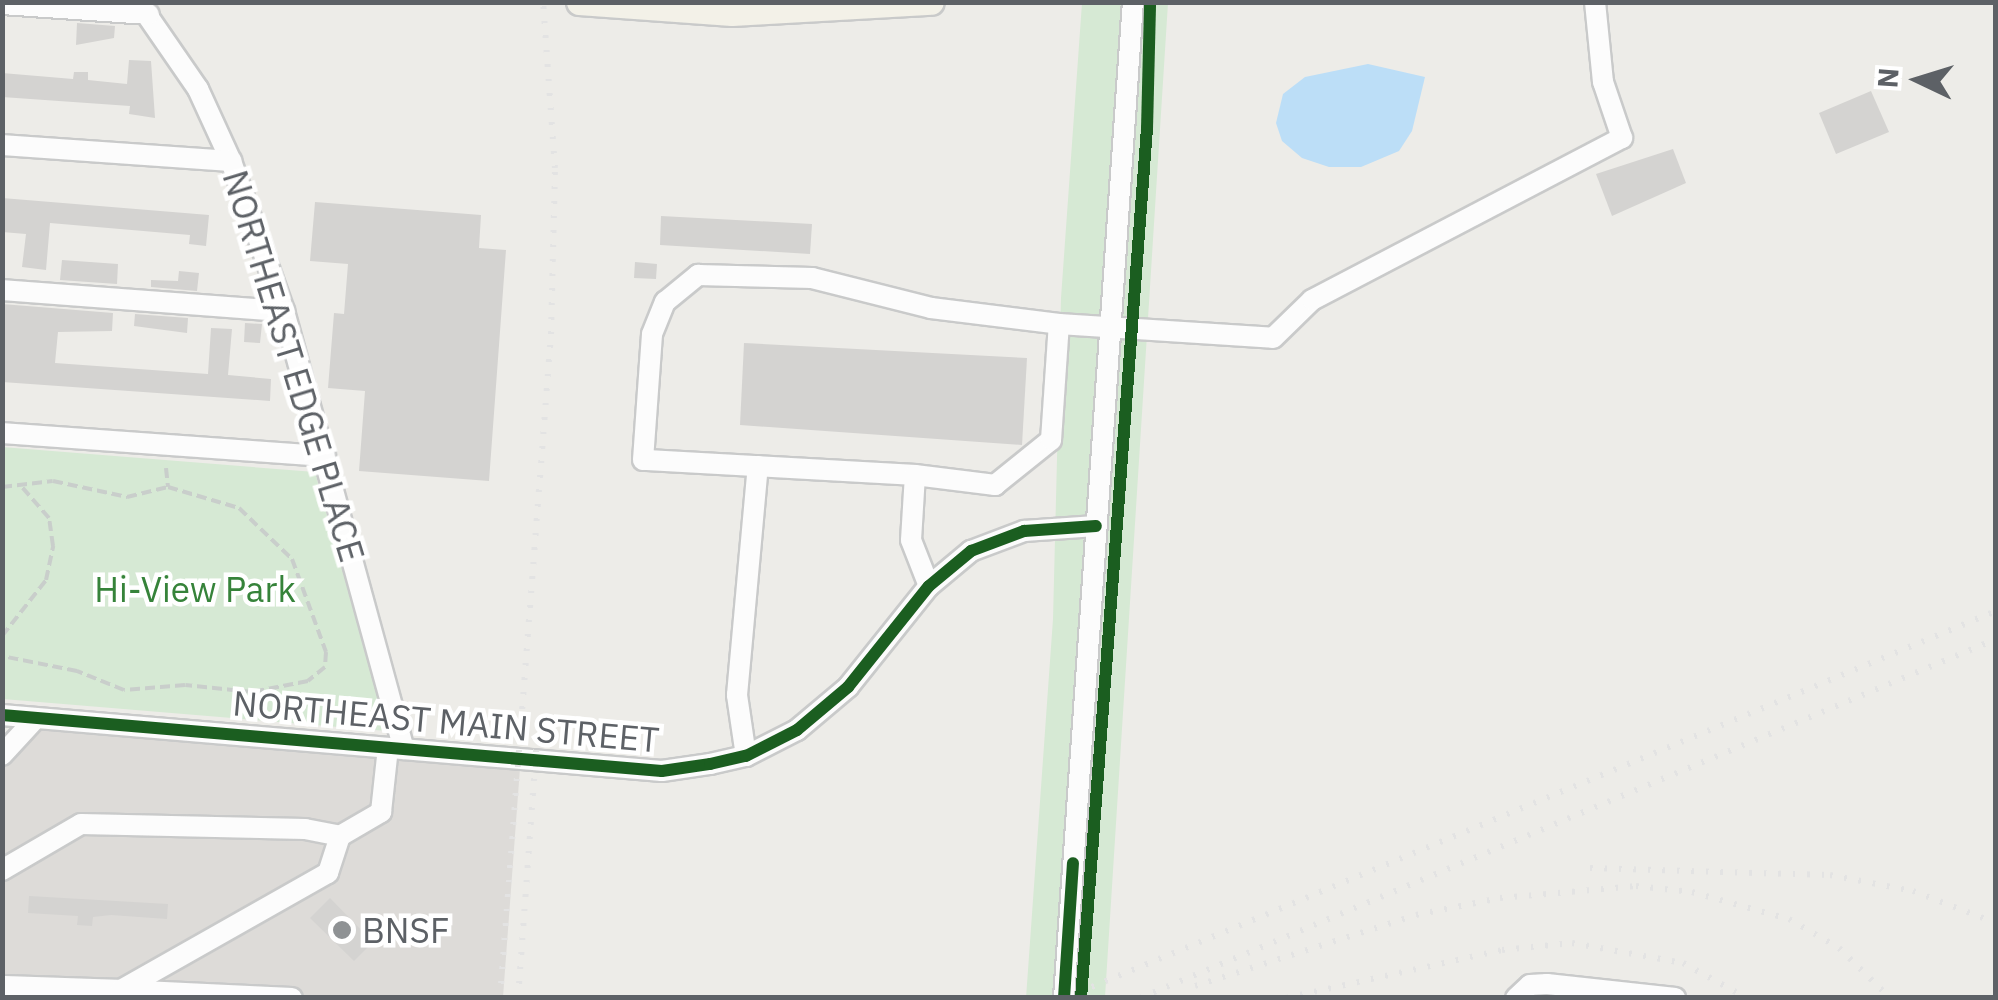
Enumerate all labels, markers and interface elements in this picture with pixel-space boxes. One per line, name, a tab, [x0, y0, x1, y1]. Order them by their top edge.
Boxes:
north arrow	[1868, 30, 1968, 130]
text: N	[1868, 66, 1907, 89]
street label: NORTHEAST EDGE PLACE	[214, 165, 374, 567]
park label: Hi-View Park	[94, 568, 296, 610]
street label: NORTHEAST MAIN STREET	[231, 681, 661, 761]
place label: BNSF	[362, 909, 449, 951]
marker: BNSF	[331, 919, 353, 941]

